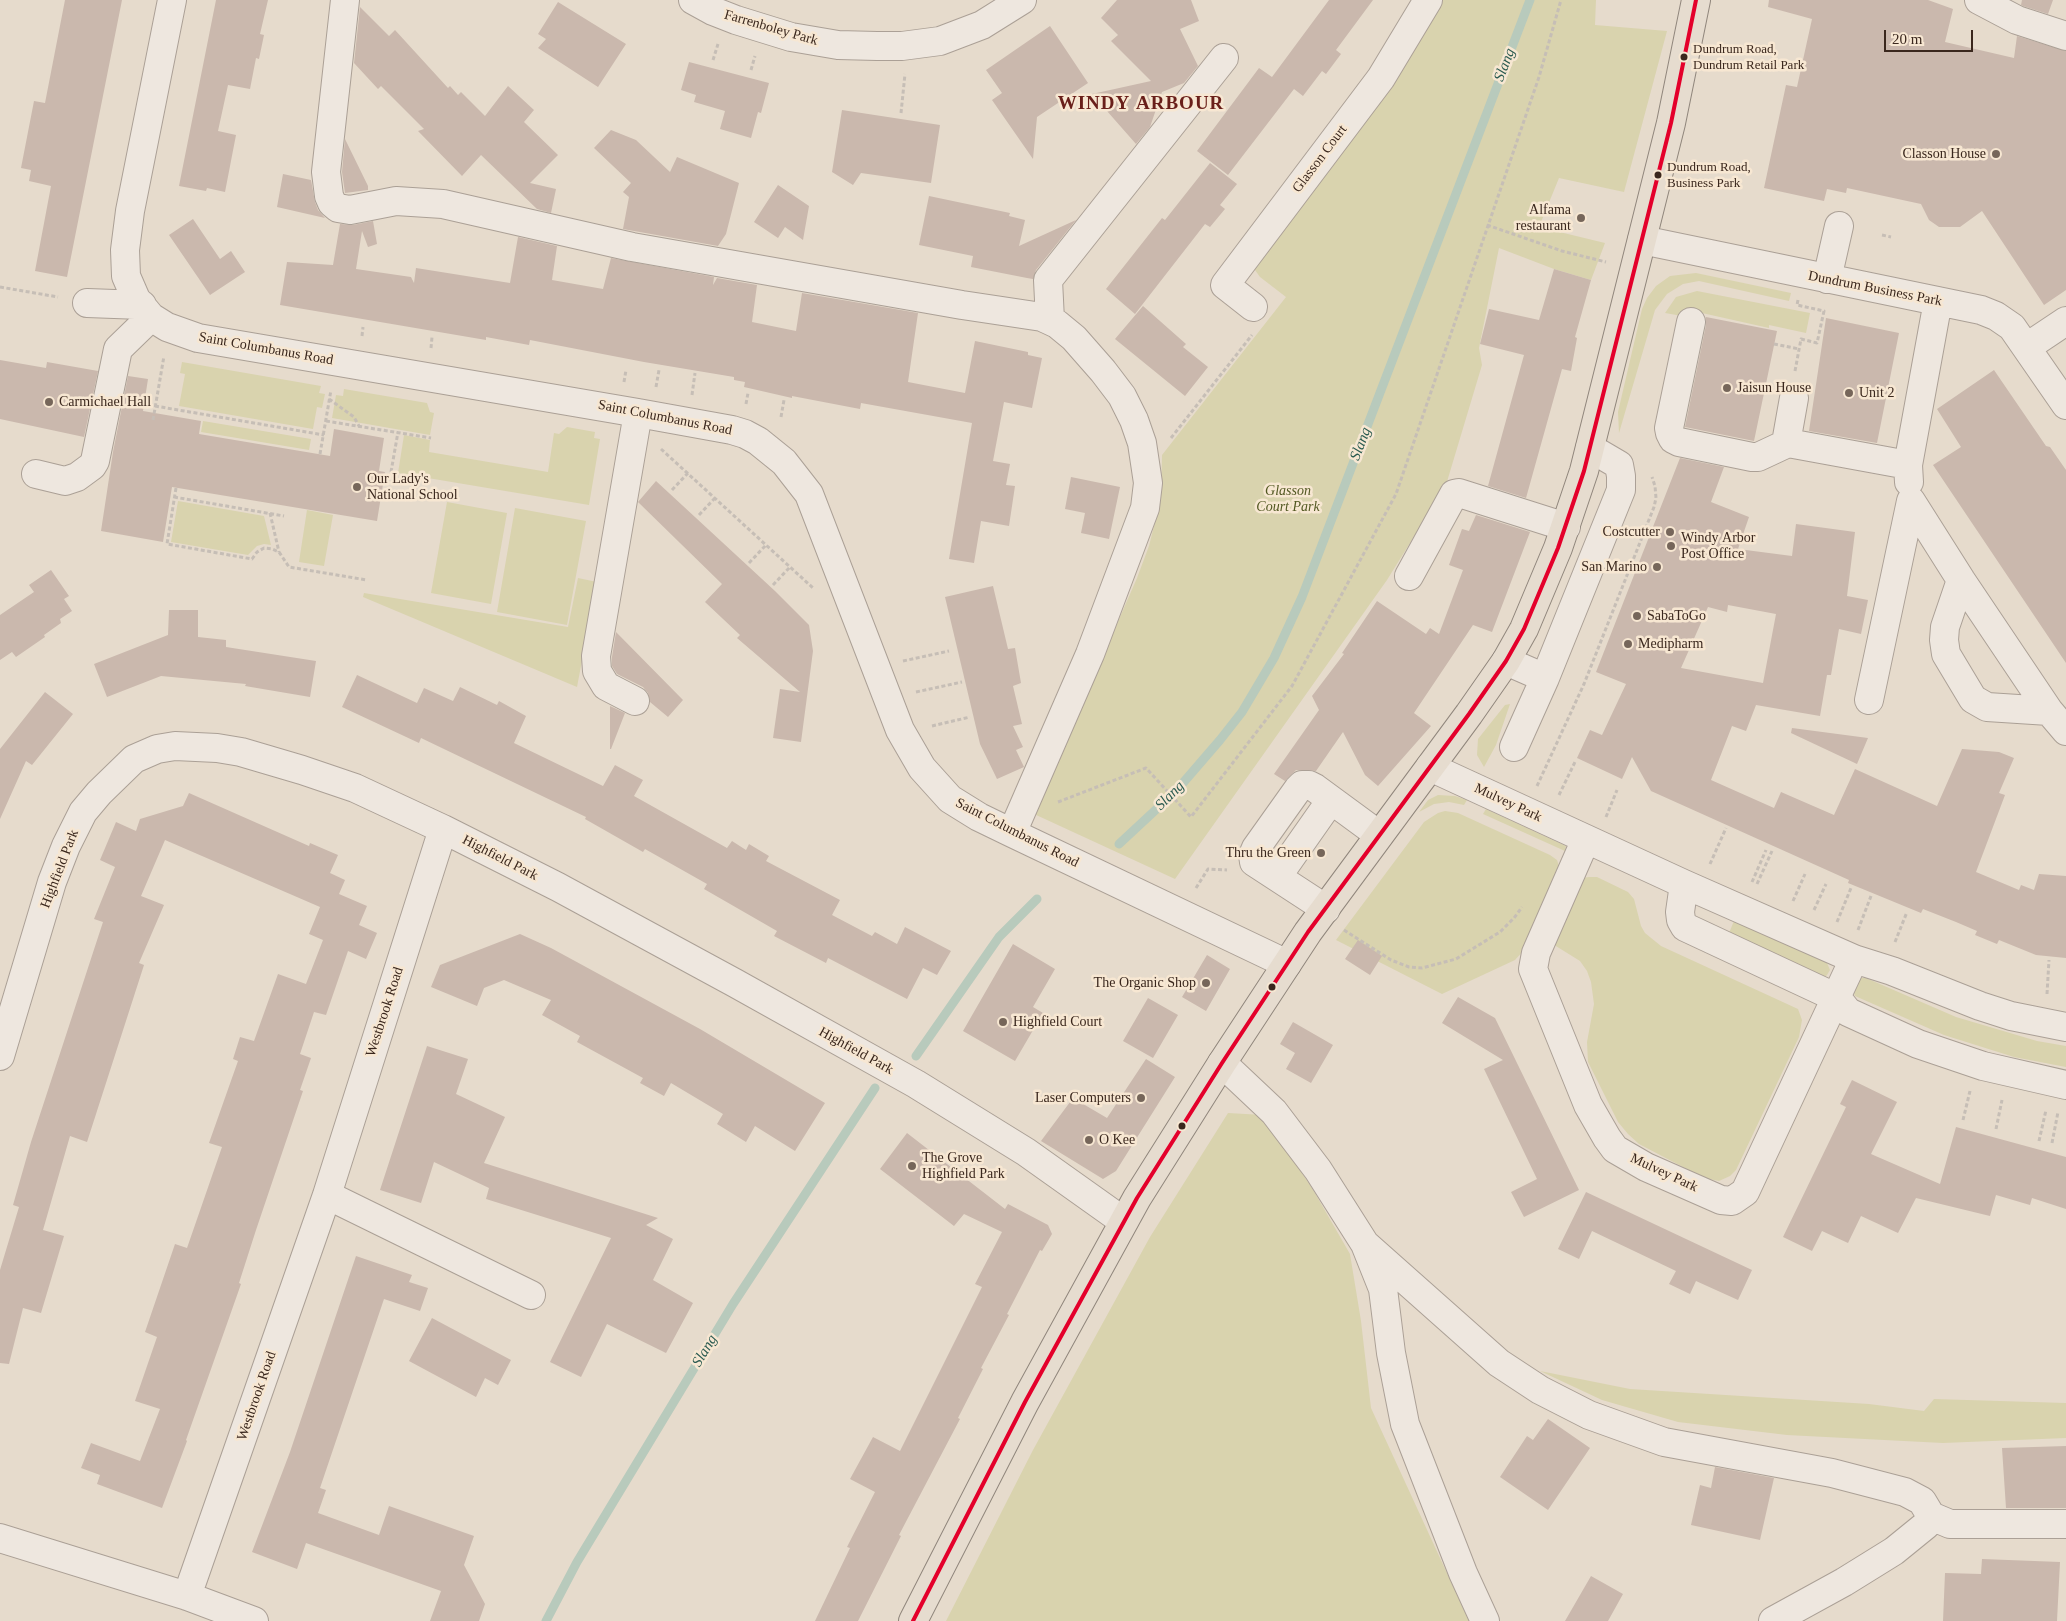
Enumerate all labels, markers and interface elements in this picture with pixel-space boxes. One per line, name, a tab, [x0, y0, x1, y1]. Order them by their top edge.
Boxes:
street label: Farrenboley Park	[722, 7, 820, 49]
scale bar	[1886, 20, 1975, 52]
text: 20 m	[1892, 31, 1922, 47]
place label: Dundrum Road, Dundrum Retail Park	[1693, 42, 1804, 73]
water label: Slang	[1490, 46, 1520, 84]
marker: Dundrum Road, Dundrum Retail Park	[1679, 52, 1689, 62]
district label: WINDY ARBOUR	[1056, 93, 1226, 115]
street label: Glasson Court	[1289, 122, 1351, 196]
place label: Classon House	[1902, 146, 1986, 162]
marker: Classon House	[1990, 148, 2002, 160]
place label: Dundrum Road, Business Park	[1667, 160, 1751, 191]
marker: Dundrum Road, Business Park	[1653, 170, 1663, 180]
place label: Alfama restaurant	[1516, 202, 1571, 234]
marker: Alfama restaurant	[1575, 212, 1587, 224]
street label: Dundrum Business Park	[1807, 268, 1943, 310]
street label: Saint Columbanus Road	[198, 329, 334, 369]
place label: Jaisun House	[1737, 380, 1811, 396]
marker: Jaisun House	[1721, 382, 1733, 394]
place label: Unit 2	[1859, 385, 1894, 401]
marker: Unit 2	[1843, 387, 1855, 399]
place label: Carmichael Hall	[59, 394, 151, 410]
marker: Carmichael Hall	[43, 396, 55, 408]
street label: Saint Columbanus Road	[597, 397, 733, 439]
water label: Slang	[1346, 425, 1376, 463]
place label: Our Lady's National School	[367, 471, 458, 504]
marker: Our Lady's National School	[351, 481, 363, 493]
park label: Glasson Court Park	[1256, 483, 1320, 516]
place label: Costcutter	[1602, 524, 1660, 540]
marker: Costcutter	[1664, 526, 1676, 538]
place label: Windy Arbor Post Office	[1681, 530, 1755, 562]
marker: Windy Arbor Post Office	[1665, 540, 1677, 552]
place label: San Marino	[1581, 559, 1647, 575]
marker: San Marino	[1651, 561, 1663, 573]
place label: SabaToGo	[1647, 608, 1706, 624]
marker: SabaToGo	[1631, 610, 1643, 622]
place label: Medipharm	[1638, 636, 1703, 652]
marker: Medipharm	[1622, 638, 1634, 650]
water label: Slang	[1152, 778, 1188, 814]
street label: Mulvey Park	[1471, 780, 1545, 826]
street label: Saint Columbanus Road	[953, 795, 1081, 871]
street label: Highfield Park	[37, 827, 83, 911]
street label: Highfield Park	[459, 832, 541, 884]
place label: Thru the Green	[1225, 845, 1311, 861]
marker: Thru the Green	[1315, 847, 1327, 859]
street label: Westbrook Road	[363, 965, 407, 1059]
place label: The Organic Shop	[1094, 975, 1196, 991]
marker: The Organic Shop	[1200, 977, 1212, 989]
unlabelled marker	[1267, 982, 1277, 992]
place label: Highfield Court	[1013, 1014, 1102, 1030]
marker: Highfield Court	[997, 1016, 1009, 1028]
street label: Highfield Park	[816, 1024, 896, 1078]
place label: Laser Computers	[1035, 1090, 1131, 1106]
marker: Laser Computers	[1135, 1092, 1147, 1104]
unlabelled marker	[1177, 1121, 1187, 1131]
place label: O Kee	[1099, 1132, 1135, 1148]
marker: O Kee	[1083, 1134, 1095, 1146]
place label: The Grove Highfield Park	[922, 1150, 1005, 1182]
street label: Mulvey Park	[1627, 1150, 1701, 1196]
marker: The Grove Highfield Park	[906, 1160, 918, 1172]
water label: Slang	[688, 1332, 722, 1370]
street label: Westbrook Road	[234, 1349, 280, 1443]

